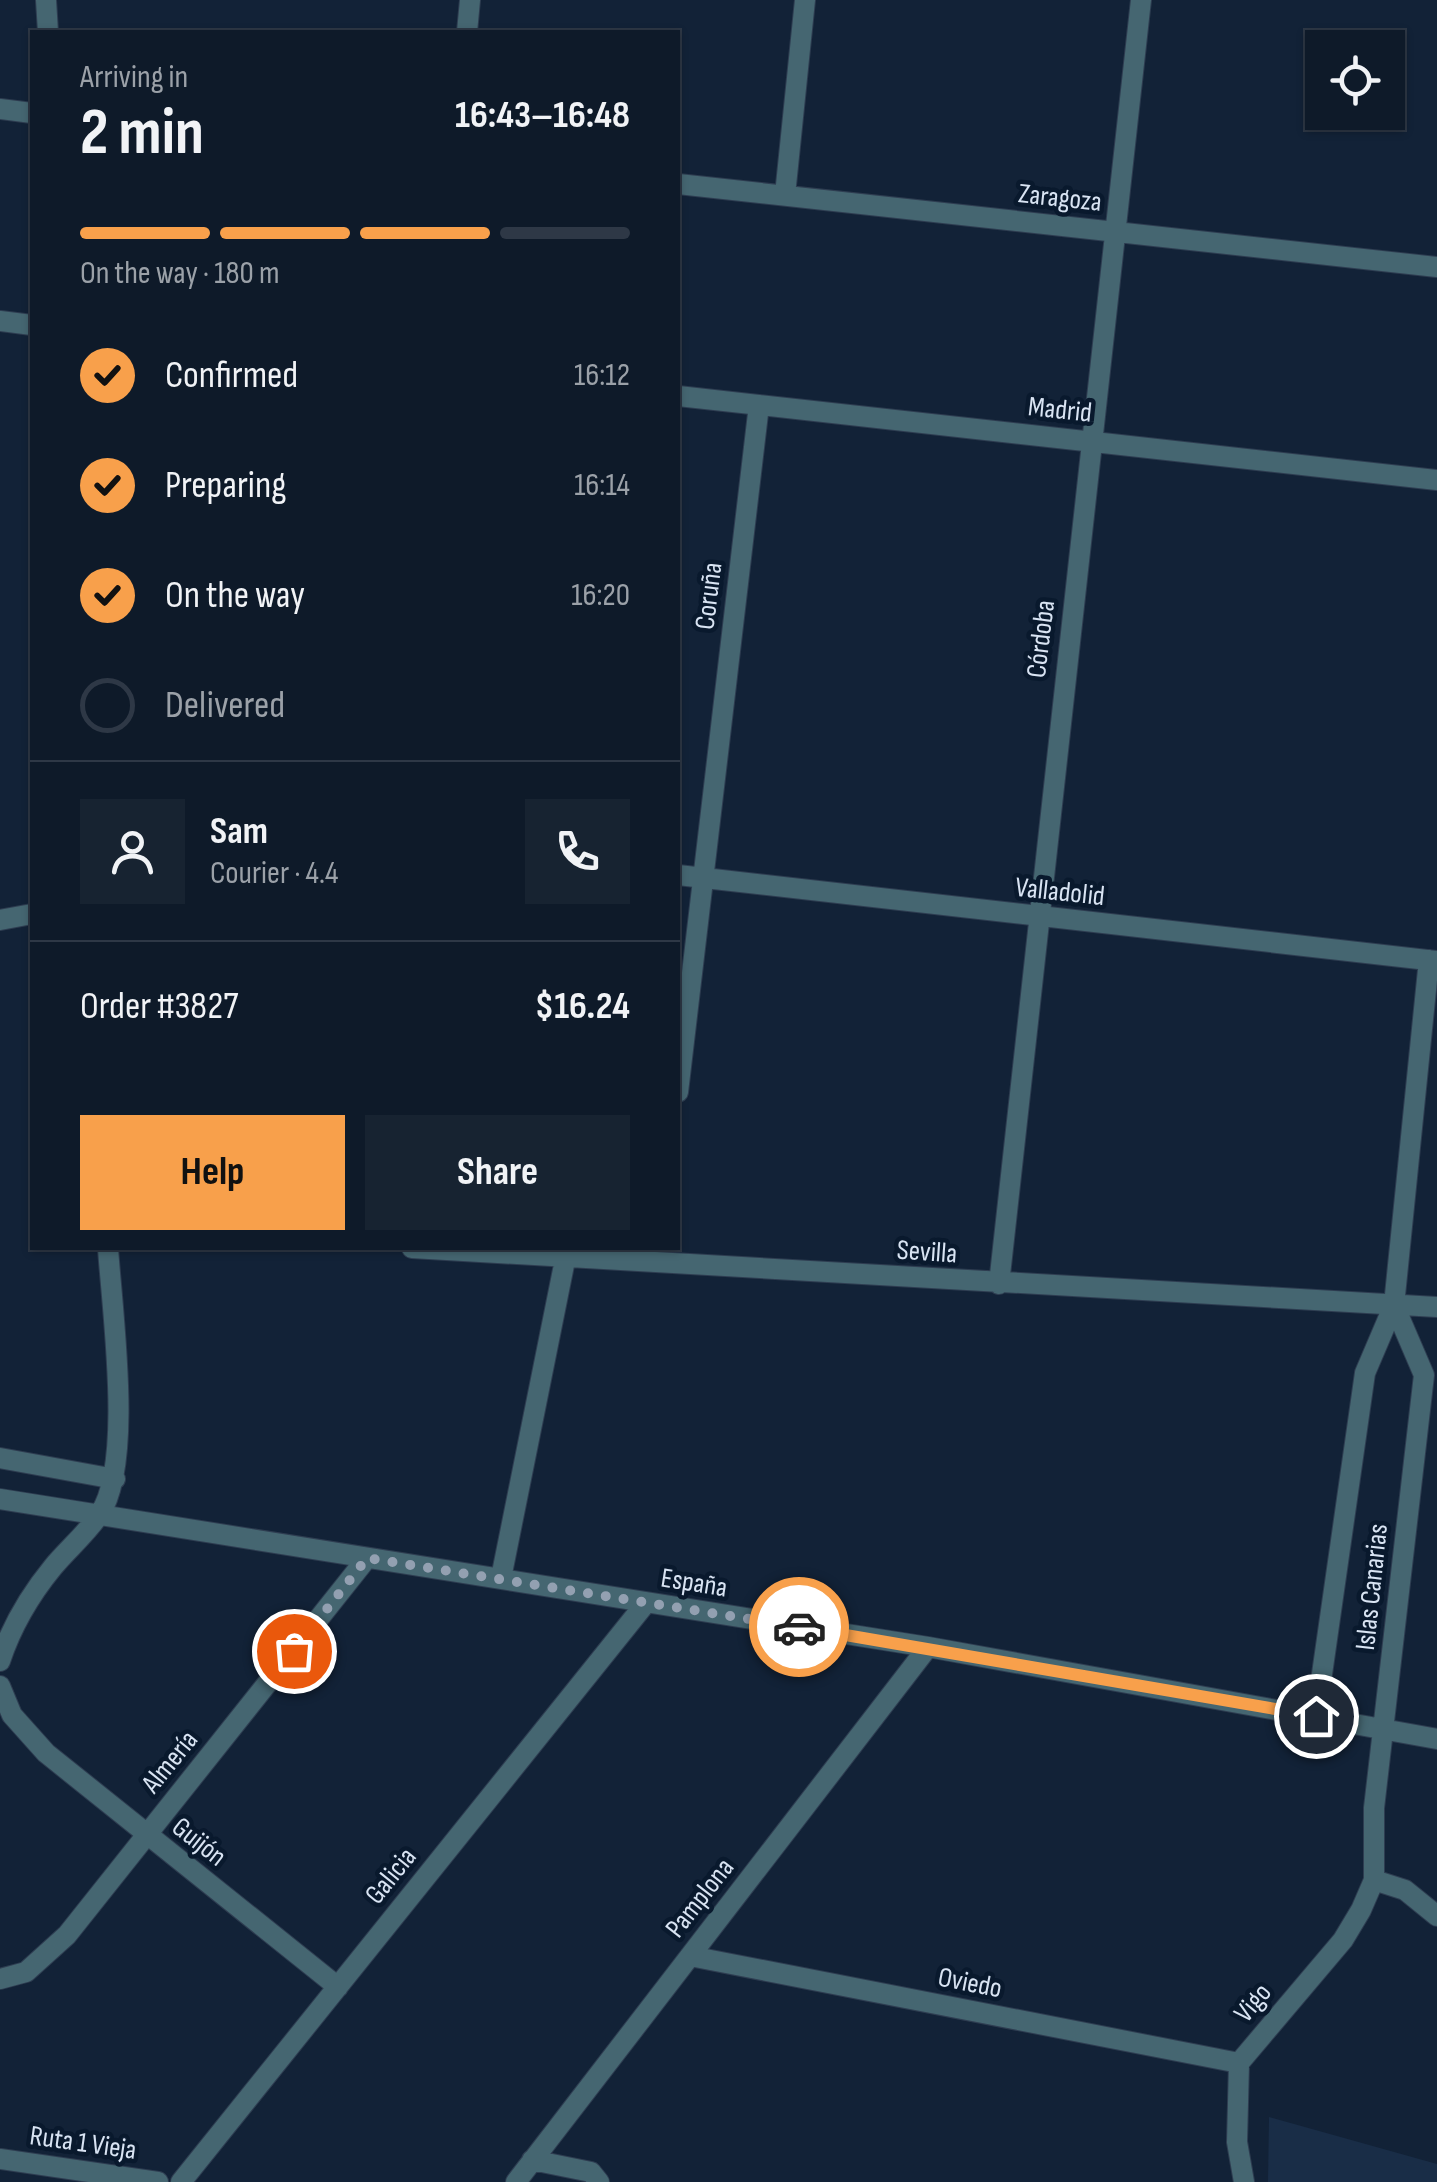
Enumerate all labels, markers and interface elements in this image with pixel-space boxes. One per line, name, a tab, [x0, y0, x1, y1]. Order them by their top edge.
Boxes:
map controls	[1305, 30, 1405, 130]
button: locate	[1305, 30, 1405, 130]
text: Arriving in	[80, 58, 188, 97]
text: 16:43–16:48	[455, 93, 630, 138]
text: 2 min	[80, 95, 204, 173]
street label: Zaragoza	[1017, 177, 1103, 219]
text: On the way · 180 m	[80, 254, 279, 293]
icon: check	[80, 348, 135, 403]
text: Confirmed	[165, 353, 298, 398]
text: 16:12	[574, 356, 630, 395]
street label: Madrid	[1026, 390, 1094, 430]
icon: check	[80, 458, 135, 513]
text: Preparing	[165, 463, 286, 508]
text: 16:14	[574, 466, 630, 505]
street label: Coruña	[689, 561, 729, 631]
icon: check	[80, 568, 135, 623]
text: On the way	[165, 573, 305, 618]
text: 16:20	[571, 576, 630, 615]
street label: Córdoba	[1020, 598, 1062, 680]
text: Delivered	[165, 683, 285, 728]
button: person	[80, 799, 185, 904]
button: phone	[525, 799, 630, 904]
text: Sam	[210, 809, 268, 854]
text: Courier · 4.4	[210, 854, 338, 893]
street label: Valladolid	[1014, 871, 1106, 913]
text: Order #3827	[80, 984, 238, 1029]
text: $16.24	[535, 984, 630, 1029]
button: Help	[80, 1115, 345, 1230]
button: Share	[365, 1115, 630, 1230]
street label: Sevilla	[896, 1233, 958, 1271]
street label: Islas Canarias	[1349, 1522, 1395, 1652]
street label: España	[658, 1561, 730, 1605]
courier	[749, 1577, 849, 1677]
icon: car	[772, 1600, 827, 1655]
pin	[252, 1609, 337, 1694]
icon: bag	[267, 1624, 322, 1679]
pin	[1274, 1674, 1359, 1759]
icon: home	[1289, 1689, 1344, 1744]
street label: Almería	[134, 1724, 205, 1801]
street label: Guijón	[165, 1811, 233, 1873]
street label: Galicia	[358, 1841, 424, 1911]
street label: Pamplona	[659, 1852, 741, 1944]
street label: Oviedo	[935, 1961, 1005, 2005]
street label: Vigo	[1227, 1977, 1279, 2029]
street label: Ruta 1 Vieja	[28, 2119, 138, 2167]

